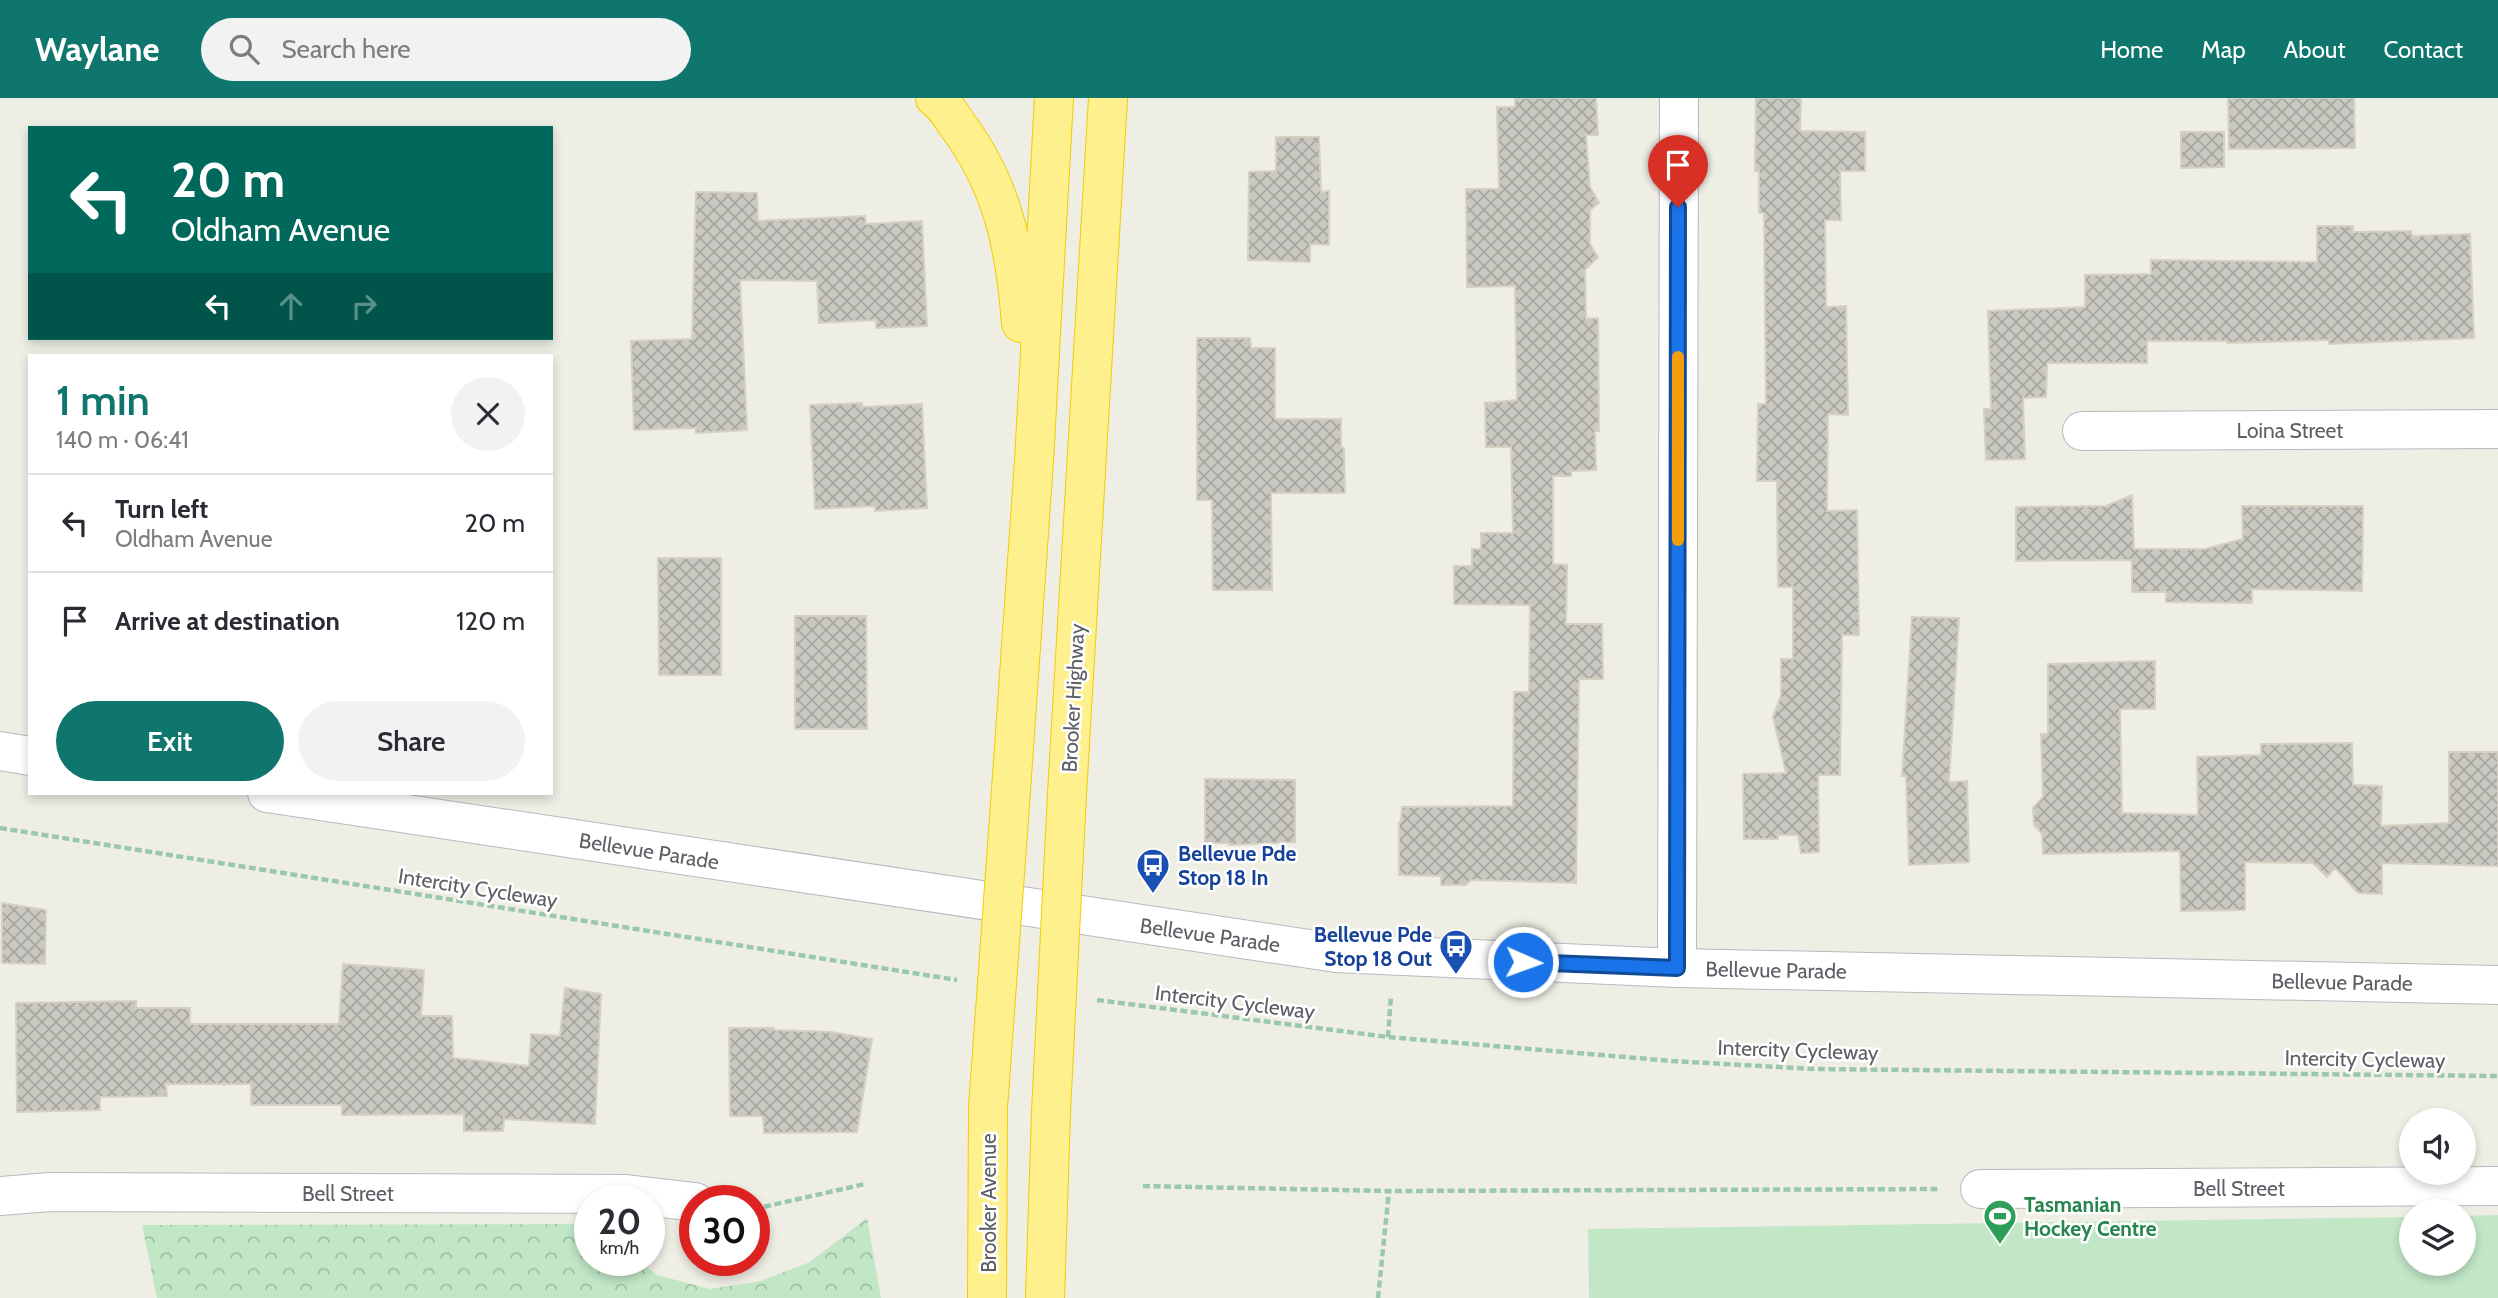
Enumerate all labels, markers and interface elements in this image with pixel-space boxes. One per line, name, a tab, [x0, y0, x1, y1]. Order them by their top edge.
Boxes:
search box	[201, 18, 691, 81]
text: Waylane	[35, 29, 159, 69]
icon: search	[225, 30, 263, 68]
text: Search here	[281, 33, 411, 65]
text: Home	[2100, 35, 2163, 64]
text: Map	[2201, 35, 2246, 64]
text: About	[2284, 35, 2346, 64]
text: Contact	[2384, 35, 2463, 64]
pin	[1648, 135, 1708, 207]
icon: arrive	[1659, 146, 1697, 184]
text: 20 m	[171, 150, 285, 209]
icon: left	[56, 154, 147, 245]
text: Oldham Avenue	[171, 210, 390, 249]
icon: left	[199, 287, 237, 325]
icon: ahead	[272, 287, 310, 325]
icon: right	[345, 287, 383, 325]
text: 1 min	[56, 374, 150, 426]
button: close	[451, 377, 525, 451]
street label: Loina Street	[2237, 418, 2343, 443]
text: 140 m · 06:41	[56, 426, 189, 454]
text: Turn left	[115, 493, 208, 525]
icon: left	[56, 504, 94, 542]
text: 20 m	[465, 507, 525, 539]
text: Oldham Avenue	[115, 525, 272, 553]
icon: arrive	[56, 602, 94, 640]
text: Arrive at destination	[115, 605, 340, 637]
text: 120 m	[456, 605, 525, 637]
street label: Brooker Highway	[1057, 623, 1089, 773]
button: Exit	[56, 701, 284, 781]
button: Share	[298, 701, 525, 781]
street label: Bellevue Parade	[577, 828, 721, 874]
place label: Bellevue Pde Stop 18 In	[1178, 841, 1296, 890]
bus stop icon: Bellevue Pde Stop 18 In	[1134, 846, 1172, 895]
street label: Intercity Cycleway	[397, 863, 560, 913]
street label: Bellevue Parade	[1138, 913, 1282, 957]
place label: Bellevue Pde Stop 18 Out	[1314, 922, 1432, 971]
position arrow	[1486, 925, 1560, 999]
bus stop icon: Bellevue Pde Stop 18 Out	[1437, 927, 1475, 976]
street label: Bellevue Parade	[1705, 956, 1847, 984]
street label: Bellevue Parade	[2271, 968, 2413, 996]
street label: Intercity Cycleway	[1154, 980, 1317, 1024]
street label: Intercity Cycleway	[1717, 1035, 1879, 1065]
street label: Intercity Cycleway	[2284, 1045, 2446, 1073]
map controls	[2399, 1108, 2476, 1276]
button: sound	[2399, 1108, 2476, 1185]
street label: Brooker Avenue	[976, 1133, 1001, 1273]
street label: Bell Street	[2193, 1176, 2285, 1201]
street label: Bell Street	[302, 1181, 394, 1206]
speed limit sign: 30	[679, 1185, 770, 1276]
place label: Tasmanian Hockey Centre	[2024, 1192, 2157, 1241]
sports icon: Tasmanian Hockey Centre	[1981, 1197, 2019, 1246]
button: layers	[2399, 1199, 2476, 1276]
text: 20	[598, 1200, 641, 1243]
text: km/h	[600, 1237, 639, 1259]

